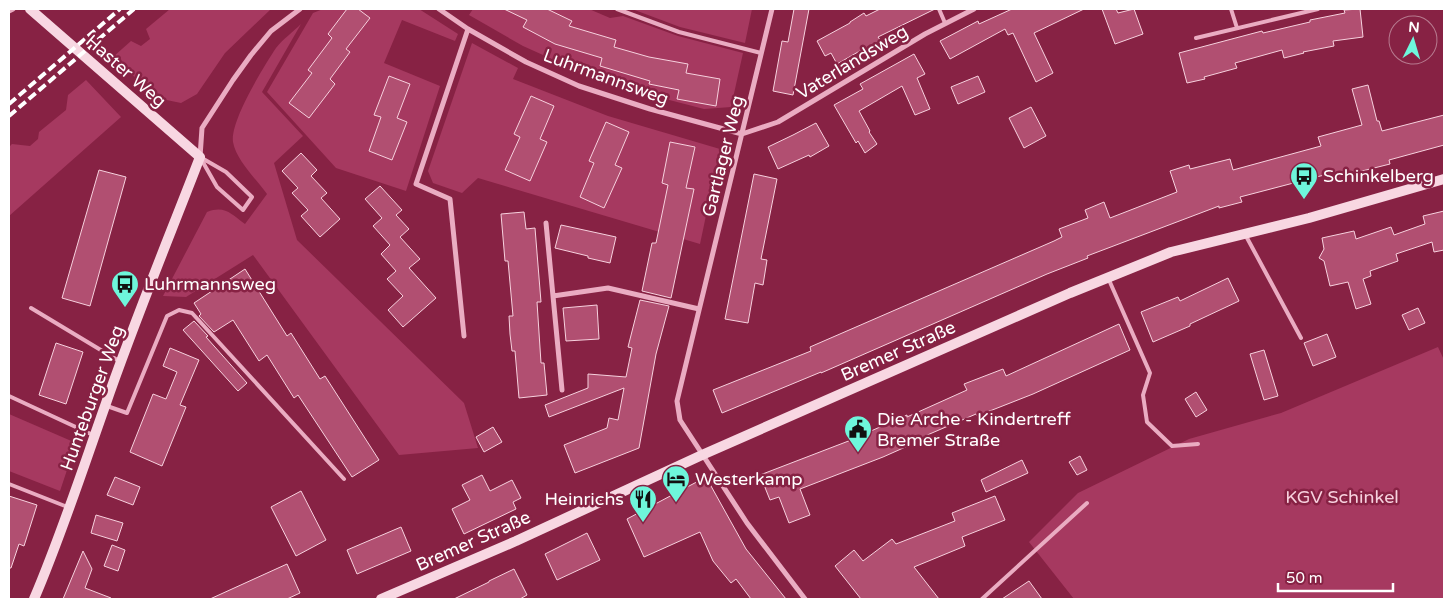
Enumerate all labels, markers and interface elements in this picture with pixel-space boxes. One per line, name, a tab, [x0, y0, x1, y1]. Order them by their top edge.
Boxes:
north arrow	[1388, 15, 1438, 65]
text: N	[1408, 19, 1420, 37]
street label: Vaterlandsweg	[792, 20, 912, 104]
street label: Haster Weg	[81, 30, 171, 112]
street label: Luhrmannsweg	[540, 44, 672, 110]
street label: Gartlager Weg	[697, 93, 749, 219]
bus stop icon: Schinkelberg	[1289, 161, 1319, 200]
place label: Schinkelberg	[1323, 165, 1434, 187]
bus stop icon: Luhrmannsweg	[110, 269, 140, 308]
place label: Luhrmannsweg	[144, 273, 276, 295]
street label: Bremer Straße	[837, 316, 959, 386]
street label: Hunteburger Weg	[55, 322, 129, 474]
place label: Die Arche - Kindertreff Bremer Straße	[877, 408, 1071, 451]
public building icon: Die Arche - Kindertreff Bremer Straße	[843, 414, 873, 453]
hotel icon: Westerkamp	[661, 464, 691, 503]
place label: Westerkamp	[695, 468, 803, 490]
restaurant icon: Heinrichs	[628, 484, 658, 523]
park label: KGV Schinkel	[1285, 486, 1399, 508]
place label: Heinrichs	[544, 488, 624, 510]
street label: Bremer Straße	[412, 506, 534, 576]
scale bar	[1278, 560, 1393, 592]
text: 50 m	[1286, 569, 1323, 587]

